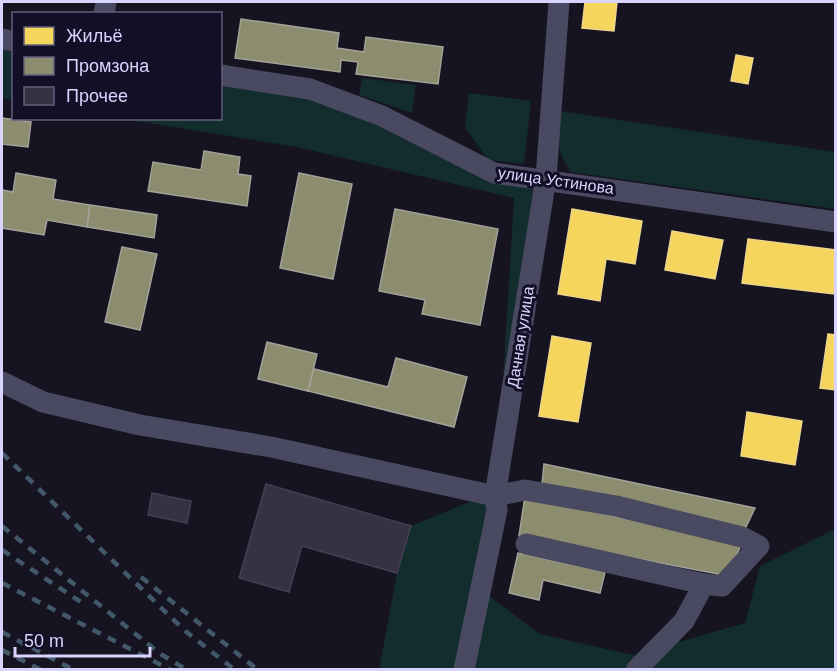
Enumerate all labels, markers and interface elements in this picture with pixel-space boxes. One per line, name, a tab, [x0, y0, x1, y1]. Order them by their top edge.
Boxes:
legend	[12, 12, 222, 120]
text: Жильё	[66, 26, 123, 46]
text: Промзона	[66, 56, 150, 76]
text: Прочее	[66, 86, 128, 106]
street label: улица Устинова	[497, 164, 615, 197]
street label: Дачная улица	[504, 285, 537, 389]
scale bar	[15, 620, 150, 658]
text: 50 m	[24, 631, 64, 651]

